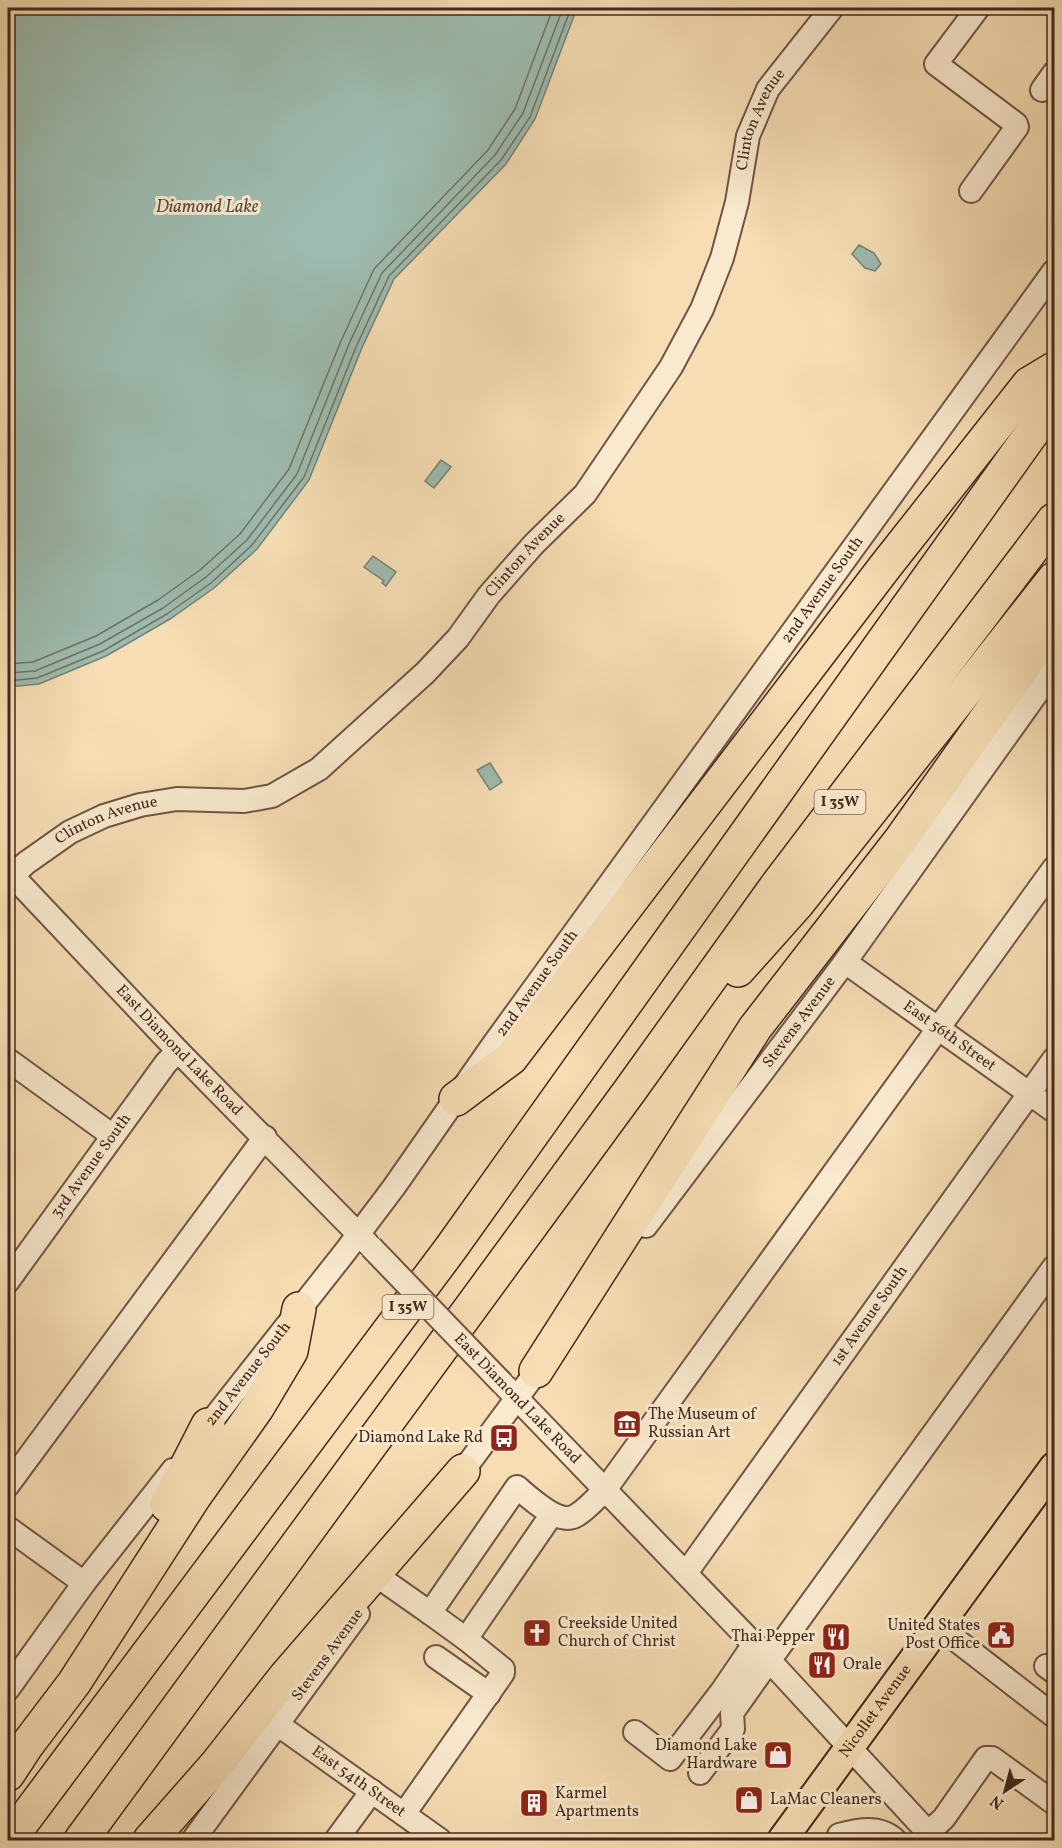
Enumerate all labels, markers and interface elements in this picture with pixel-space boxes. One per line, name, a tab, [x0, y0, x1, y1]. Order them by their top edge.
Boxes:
street label: Clinton Avenue	[731, 64, 791, 172]
water label: Diamond Lake	[156, 195, 259, 220]
street label: Clinton Avenue	[480, 508, 570, 603]
street label: 2nd Avenue South	[776, 532, 869, 648]
road number: I 35W	[814, 790, 866, 814]
street label: Clinton Avenue	[51, 791, 159, 850]
street label: 2nd Avenue South	[491, 926, 584, 1042]
street label: Stevens Avenue	[758, 972, 841, 1073]
street label: East Diamond Lake Road	[110, 980, 247, 1121]
street label: East 56th Street	[898, 996, 1000, 1077]
street label: 3rd Avenue South	[46, 1109, 137, 1223]
street label: 1st Avenue South	[826, 1261, 914, 1371]
road number: I 35W	[382, 1295, 434, 1319]
street label: 2nd Avenue South	[200, 1317, 297, 1431]
street label: East Diamond Lake Road	[448, 1329, 586, 1469]
place label: The Museum of Russian Art	[648, 1404, 757, 1444]
museum icon: The Museum of Russian Art	[611, 1408, 643, 1440]
bus stop icon: Diamond Lake Rd	[488, 1422, 520, 1454]
place label: Diamond Lake Rd	[358, 1427, 483, 1449]
street label: Stevens Avenue	[287, 1604, 369, 1706]
place label: Creekside United Church of Christ	[558, 1613, 678, 1653]
place label: United States Post Office	[888, 1615, 980, 1655]
church icon: Creekside United Church of Christ	[521, 1617, 553, 1649]
public building icon: United States Post Office	[985, 1619, 1017, 1651]
restaurant icon: Thai Pepper	[820, 1621, 852, 1653]
place label: Thai Pepper	[731, 1626, 815, 1648]
restaurant icon: Orale	[806, 1649, 838, 1681]
place label: Orale	[843, 1654, 882, 1676]
street label: Nicollet Avenue	[834, 1660, 917, 1763]
place label: Diamond Lake Hardware	[655, 1735, 757, 1775]
shop icon: Diamond Lake Hardware	[762, 1739, 794, 1771]
street label: East 54th Street	[307, 1741, 410, 1823]
north arrow	[975, 1761, 1035, 1821]
place label: Karmel Apartments	[555, 1783, 639, 1823]
shop icon: LaMac Cleaners	[733, 1784, 765, 1816]
building icon: Karmel Apartments	[518, 1787, 550, 1819]
place label: LaMac Cleaners	[770, 1789, 882, 1811]
text: N	[986, 1789, 1009, 1814]

